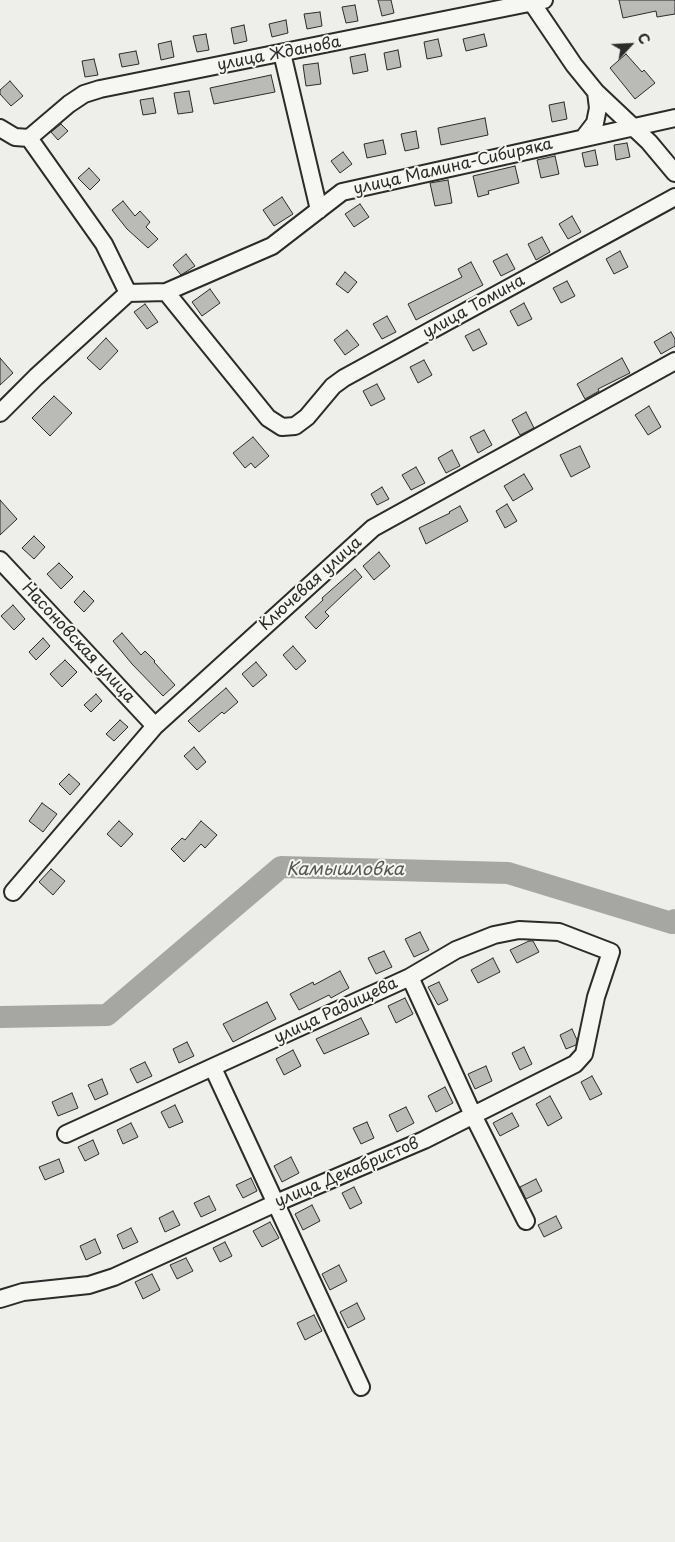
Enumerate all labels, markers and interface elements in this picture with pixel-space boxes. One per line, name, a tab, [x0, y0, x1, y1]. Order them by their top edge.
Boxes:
north arrow	[605, 20, 655, 70]
text: С	[632, 29, 656, 48]
street label: улица Жданова	[216, 33, 342, 75]
street label: улица Мамина-Сибиряка	[352, 135, 554, 199]
street label: улица Томина	[420, 271, 528, 343]
street label: Ключевая улица	[256, 533, 366, 635]
street label: Насоновская улица	[17, 579, 139, 707]
water label: Камышловка	[286, 859, 404, 881]
street label: улица Радищева	[271, 974, 401, 1048]
street label: улица Декабристов	[272, 1134, 422, 1212]

